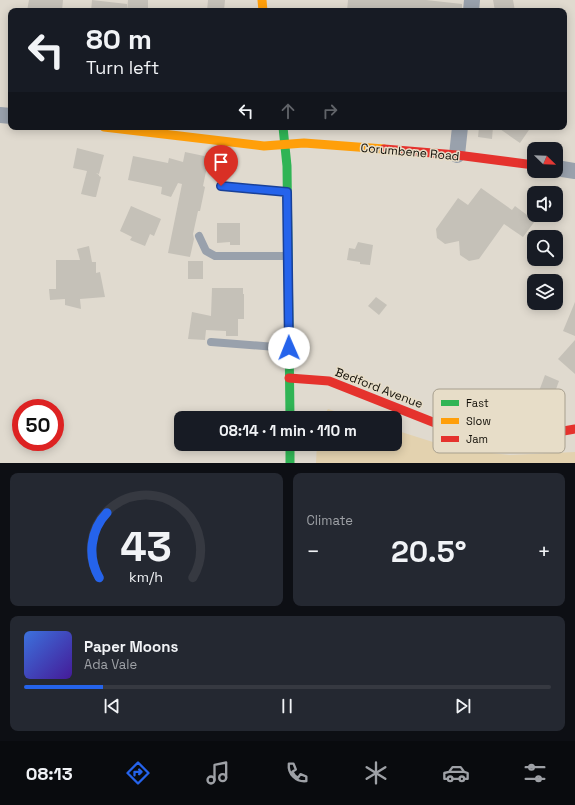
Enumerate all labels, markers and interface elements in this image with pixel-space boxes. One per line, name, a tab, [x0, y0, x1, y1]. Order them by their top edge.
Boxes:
text: 80 m	[86, 21, 152, 57]
icon: left	[20, 24, 72, 76]
text: Turn left	[86, 56, 159, 79]
icon: left	[235, 100, 257, 122]
icon: ahead	[277, 100, 299, 122]
icon: right	[319, 100, 341, 122]
street label: Corumbene Road	[360, 140, 460, 164]
north arrow	[527, 142, 563, 178]
map controls	[527, 142, 563, 310]
pin	[204, 145, 238, 186]
icon: arrive	[210, 151, 232, 173]
button: sound	[527, 186, 563, 222]
button: search	[527, 230, 563, 266]
button: layers	[527, 274, 563, 310]
position arrow	[268, 327, 310, 369]
street label: Bedford Avenue	[333, 364, 425, 412]
legend	[433, 389, 565, 453]
text: Fast	[466, 396, 489, 410]
speed limit sign: 50	[12, 399, 64, 451]
text: Slow	[466, 414, 491, 428]
text: 08:14 · 1 min · 110 m	[219, 421, 357, 440]
text: Jam	[466, 432, 488, 446]
text: Climate	[307, 512, 353, 529]
text: 43	[120, 519, 172, 572]
text: 20.5°	[391, 532, 467, 571]
text: −	[307, 537, 320, 565]
text: +	[537, 537, 551, 565]
text: km/h	[129, 567, 163, 585]
text: Paper Moons	[84, 637, 178, 656]
text: Ada Vale	[84, 656, 137, 673]
icon: previous	[101, 695, 123, 717]
icon: pause	[276, 695, 298, 717]
icon: next	[452, 695, 474, 717]
icon: directions	[124, 759, 152, 787]
icon: music	[204, 759, 232, 787]
icon: phone	[283, 759, 311, 787]
icon: climate	[362, 759, 390, 787]
icon: car	[442, 759, 470, 787]
icon: filters	[521, 759, 549, 787]
text: 08:13	[26, 762, 73, 785]

